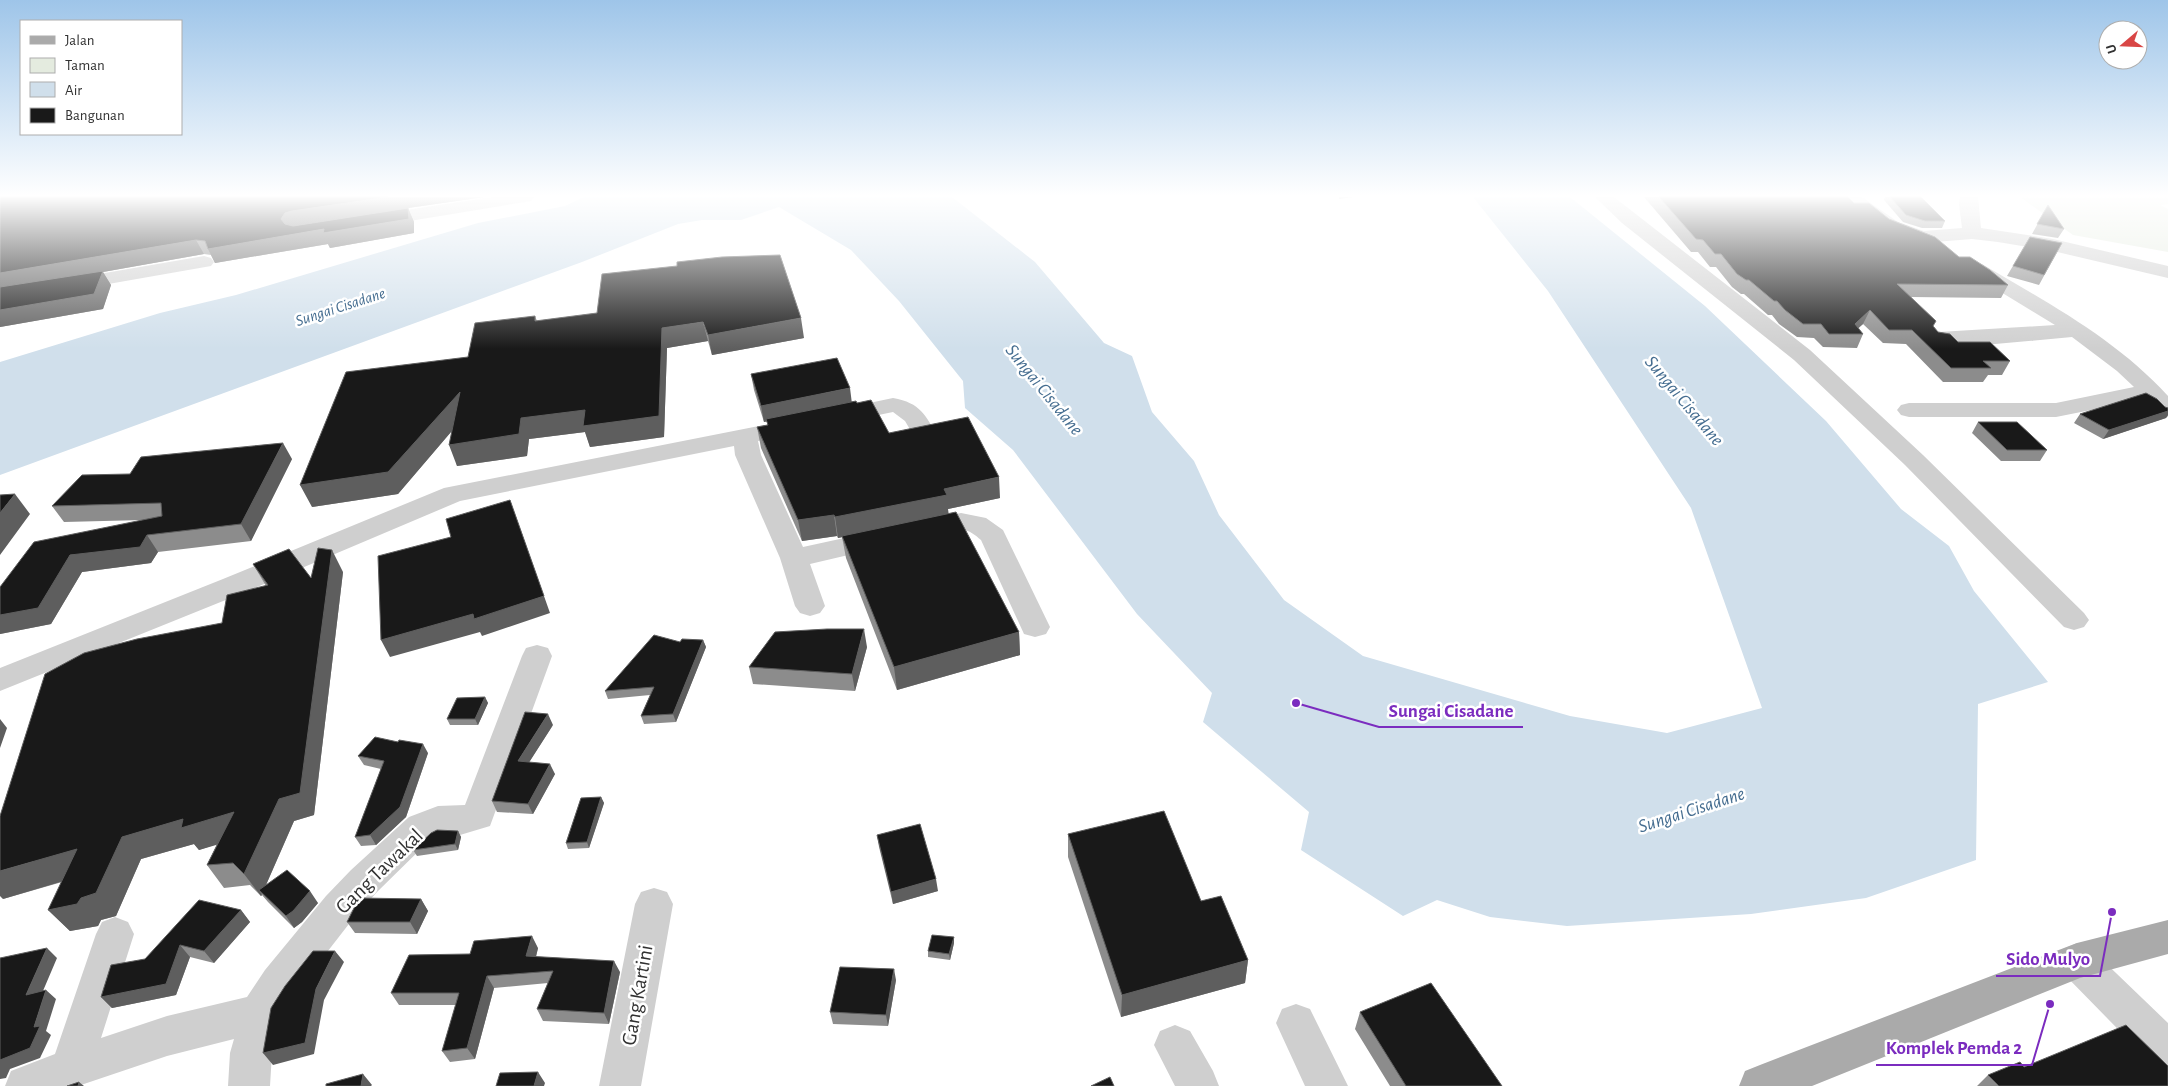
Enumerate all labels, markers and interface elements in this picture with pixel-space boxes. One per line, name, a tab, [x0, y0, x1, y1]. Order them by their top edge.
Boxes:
legend	[20, 20, 182, 135]
north arrow	[2098, 20, 2148, 70]
text: Jalan	[65, 33, 95, 48]
text: U	[2104, 42, 2120, 55]
text: Taman	[65, 58, 105, 73]
text: Air	[65, 83, 82, 98]
text: Bangunan	[65, 108, 125, 123]
water label: Sungai Cisadane	[293, 285, 387, 329]
water label: Sungai Cisadane	[1002, 341, 1086, 439]
water label: Sungai Cisadane	[1641, 352, 1727, 450]
callout: Sungai Cisadane	[1379, 693, 1523, 727]
text: Sungai Cisadane	[1389, 702, 1513, 721]
water label: Sungai Cisadane	[1636, 784, 1747, 837]
street label: Gang Tawakal	[332, 825, 427, 918]
callout: Sido Mulyo	[1996, 942, 2100, 976]
street label: Gang Kartini	[618, 943, 657, 1047]
text: Sido Mulyo	[2006, 950, 2090, 969]
callout: Komplek Pemda 2	[1876, 1031, 2032, 1065]
text: Komplek Pemda 2	[1886, 1039, 2022, 1058]

